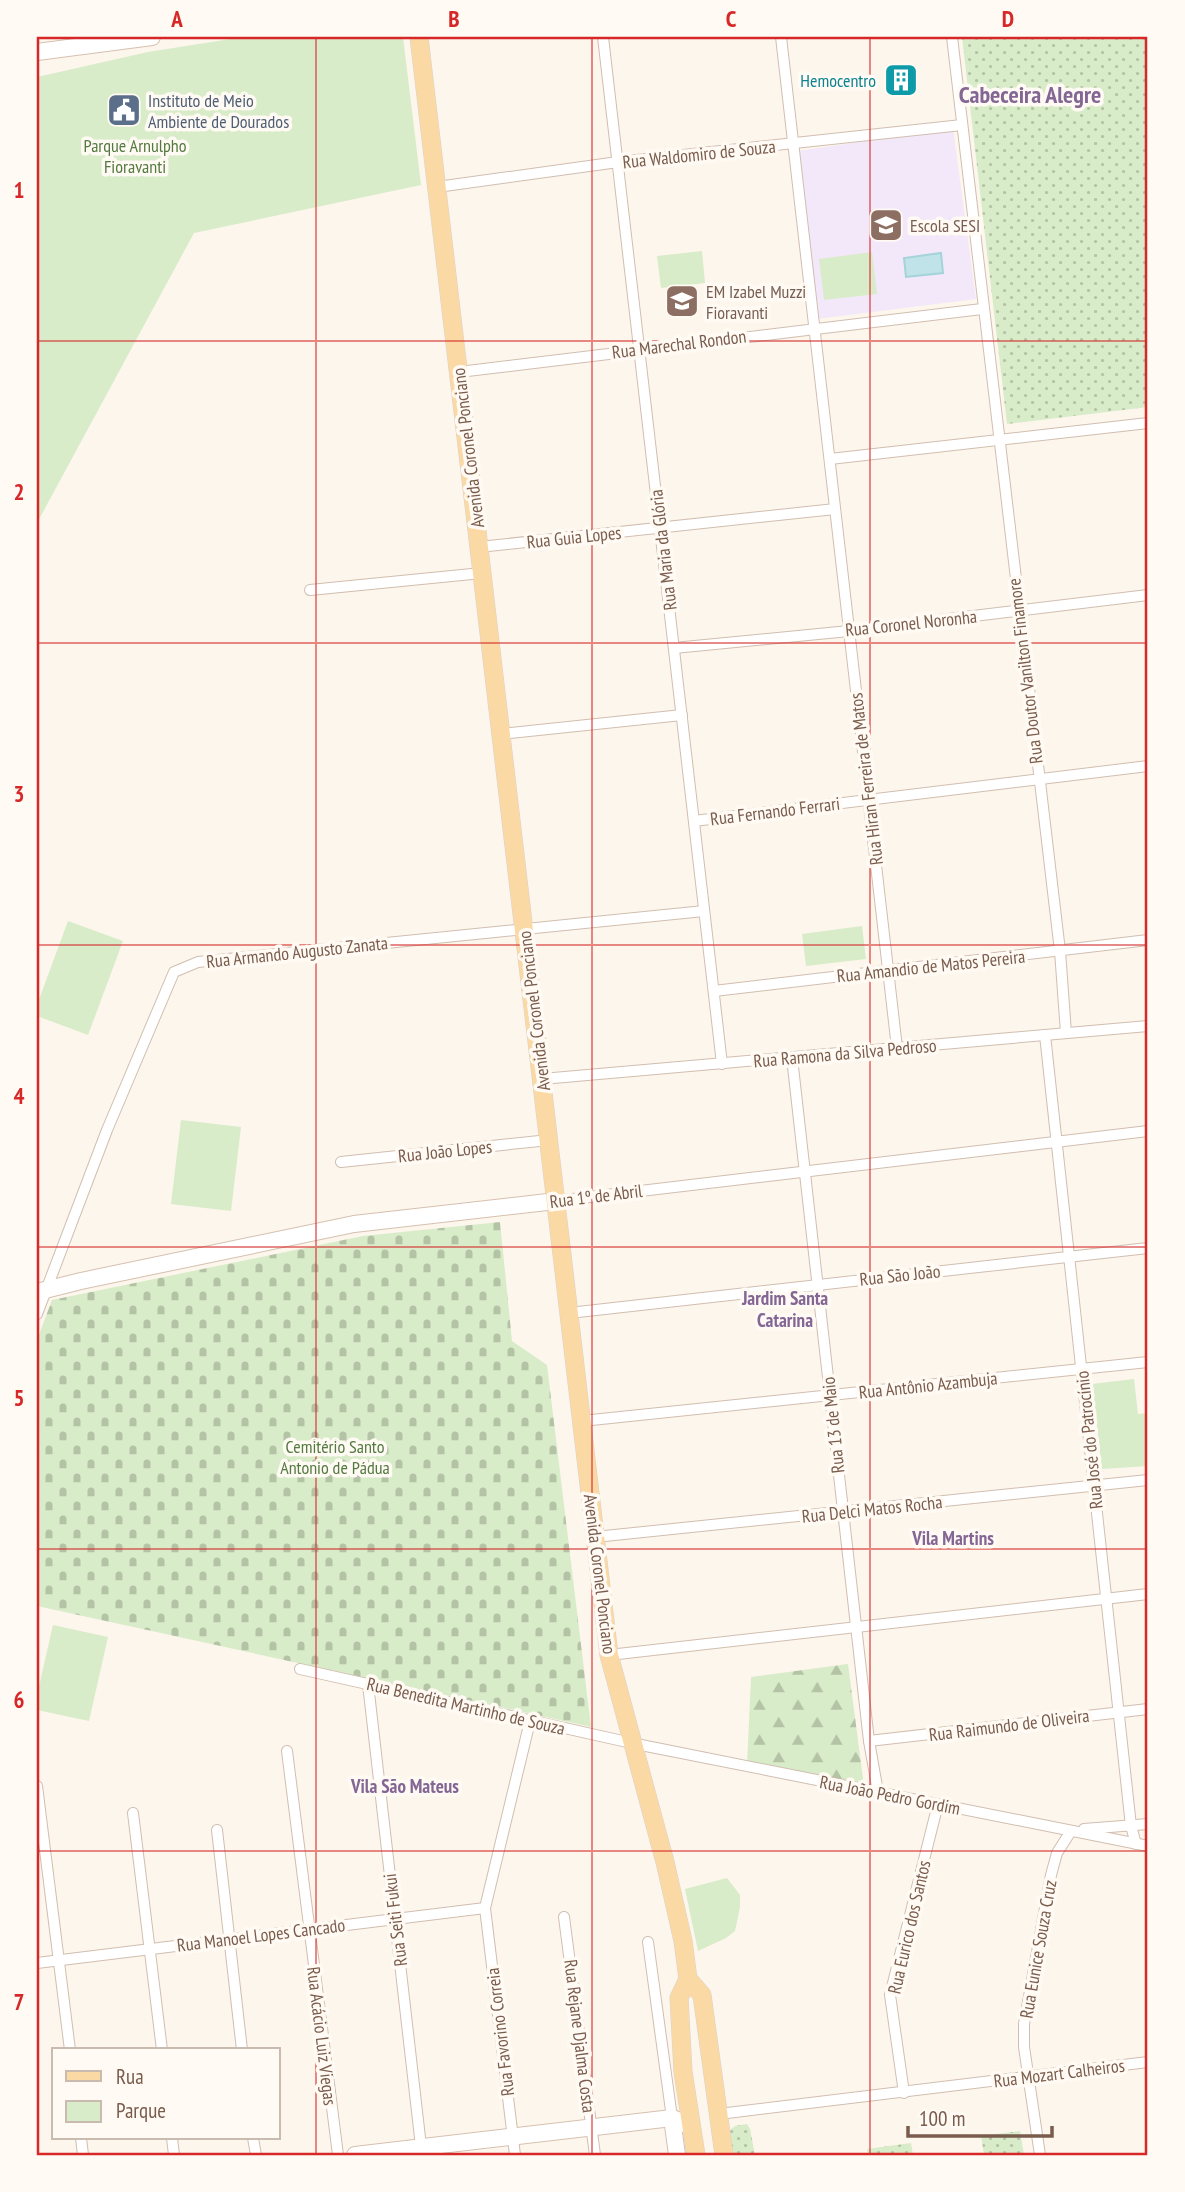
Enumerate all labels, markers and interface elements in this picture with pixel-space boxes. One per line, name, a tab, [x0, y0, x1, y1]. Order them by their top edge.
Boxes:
text: A	[170, 4, 183, 33]
text: B	[448, 4, 460, 33]
text: C	[726, 4, 737, 33]
text: D	[1002, 4, 1014, 33]
building icon: Hemocentro	[882, 61, 920, 99]
place label: Hemocentro	[800, 69, 876, 92]
district label: Cabeceira Alegre	[959, 79, 1101, 110]
place label: Instituto de Meio Ambiente de Dourados	[148, 89, 289, 133]
public building icon: Instituto de Meio Ambiente de Dourados	[105, 91, 143, 129]
park label: Parque Arnulpho Fioravanti	[84, 134, 187, 178]
street label: Rua Waldomiro de Souza	[621, 135, 777, 173]
text: 1	[14, 175, 25, 204]
school or university icon: Escola SESI	[867, 206, 905, 244]
place label: Escola SESI	[910, 214, 980, 237]
place label: EM Izabel Muzzi Fioravanti	[706, 280, 806, 324]
school or university icon: EM Izabel Muzzi Fioravanti	[663, 282, 701, 320]
street label: Rua Marechal Rondon	[611, 324, 747, 364]
street label: Avenida Coronel Ponciano	[447, 366, 489, 529]
text: 2	[14, 477, 25, 506]
street label: Rua Maria da Glória	[644, 488, 682, 612]
street label: Rua Guia Lopes	[526, 521, 622, 553]
street label: Rua Doutor Vanilton Finamore	[1002, 577, 1048, 765]
street label: Rua Coronel Noronha	[844, 605, 978, 641]
street label: Rua Hiran Ferreira de Matos	[844, 692, 888, 866]
text: 3	[14, 779, 25, 808]
street label: Rua Fernando Ferrari	[709, 792, 841, 830]
street label: Avenida Coronel Ponciano	[513, 929, 555, 1092]
street label: Rua Armando Augusto Zanata	[205, 931, 389, 973]
street label: Rua Amandio de Matos Pereira	[836, 945, 1026, 987]
street label: Rua Ramona da Silva Pedroso	[752, 1034, 938, 1072]
text: 4	[14, 1081, 25, 1110]
street label: Rua João Lopes	[397, 1135, 493, 1167]
street label: Rua 1º de Abril	[548, 1179, 644, 1213]
street label: Rua São João	[858, 1259, 942, 1291]
district label: Jardim Santa Catarina	[741, 1286, 828, 1332]
street label: Rua Antônio Azambuja	[858, 1366, 998, 1404]
street label: Rua José do Patrocínio	[1070, 1370, 1108, 1510]
street label: Rua 13 de Maio	[816, 1375, 850, 1474]
text: 5	[14, 1383, 25, 1412]
park label: Cemitério Santo Antonio de Pádua	[280, 1435, 390, 1479]
street label: Rua Delci Matos Rocha	[801, 1490, 943, 1528]
street label: Avenida Coronel Ponciano	[579, 1493, 621, 1656]
district label: Vila Martins	[911, 1526, 994, 1550]
street label: Rua Benedita Martinho de Souza	[365, 1672, 567, 1740]
text: 6	[14, 1685, 25, 1714]
street label: Rua Raimundo de Oliveira	[927, 1704, 1091, 1746]
street label: Rua João Pedro Gordim	[818, 1770, 962, 1820]
district label: Vila São Mateus	[350, 1774, 459, 1798]
street label: Rua Eurico dos Santos	[882, 1858, 936, 1996]
street label: Rua Seiti Fukui	[378, 1872, 412, 1968]
street label: Rua Eunice Souza Cruz	[1015, 1878, 1061, 2020]
street label: Rua Manoel Lopes Cancado	[176, 1913, 347, 1957]
street label: Rua Rejane Djalma Costa	[559, 1958, 601, 2114]
street label: Rua Acácio Luiz Viegas	[302, 1965, 342, 2107]
street label: Rua Favorino Correia	[481, 1967, 519, 2097]
text: 7	[14, 1987, 25, 2016]
legend	[52, 2048, 280, 2140]
street label: Rua Mozart Calheiros	[992, 2054, 1126, 2092]
text: Rua	[116, 2063, 144, 2090]
scale bar	[908, 2094, 1052, 2138]
text: Parque	[116, 2097, 166, 2124]
text: 100 m	[919, 2105, 965, 2132]

